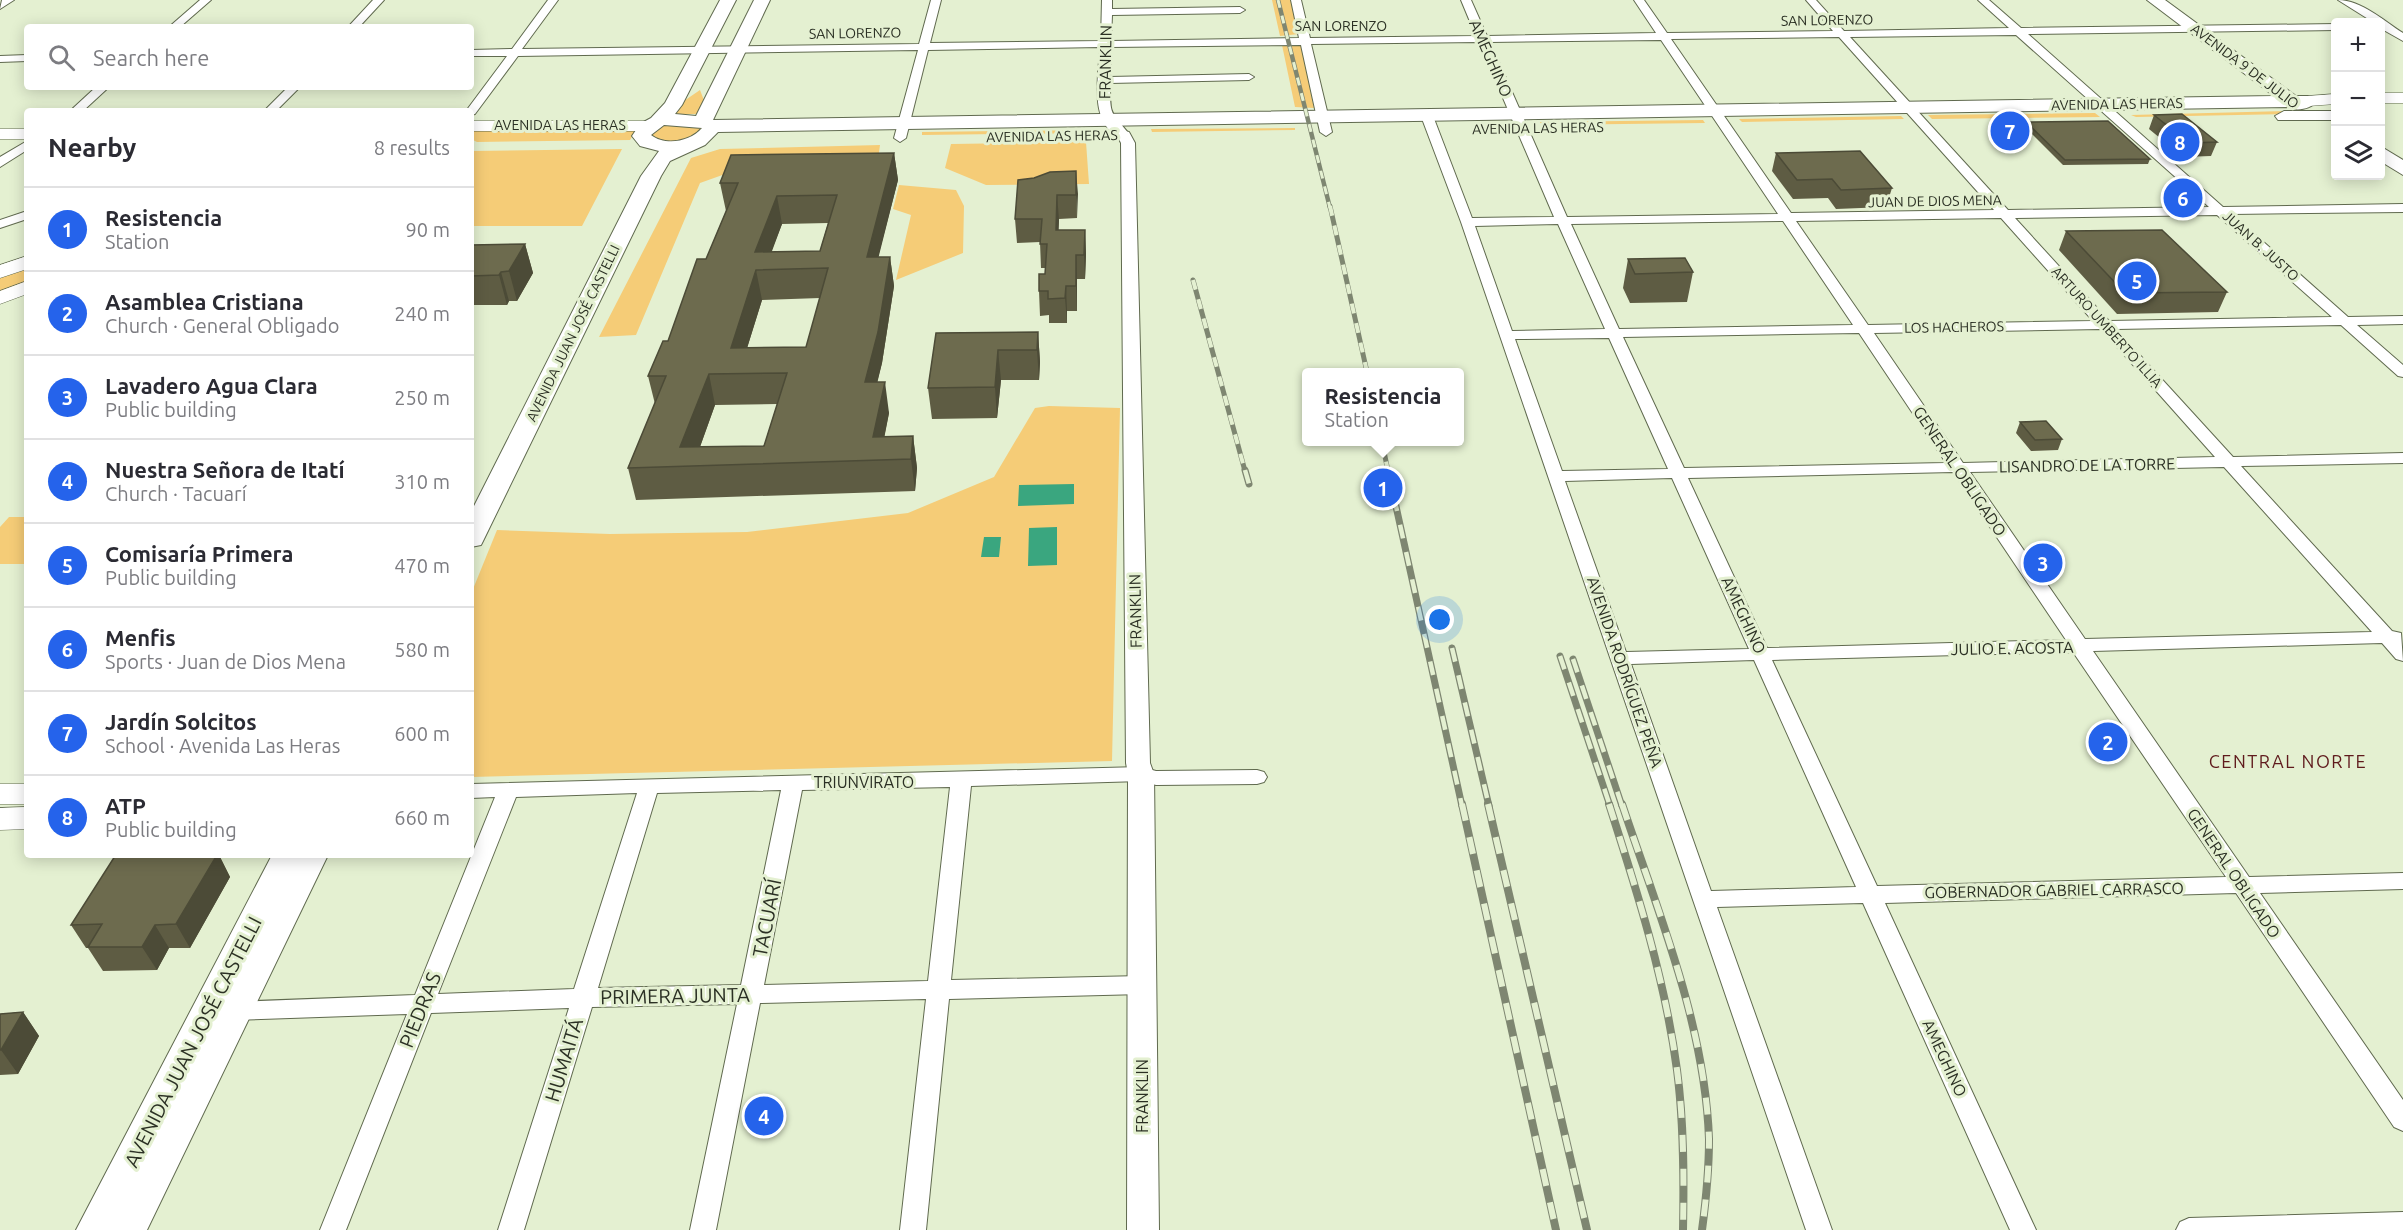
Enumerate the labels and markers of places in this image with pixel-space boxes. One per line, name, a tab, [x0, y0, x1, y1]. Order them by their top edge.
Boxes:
pin: 7	[1990, 108, 2030, 154]
pin: 8	[2160, 120, 2200, 164]
pin: 6	[2164, 176, 2202, 220]
pin: 5	[2118, 258, 2156, 304]
pin: 1	[1364, 466, 1402, 510]
pin: 3	[2024, 540, 2062, 586]
pin: 2	[2088, 720, 2128, 764]
pin: 4	[744, 1094, 783, 1138]

